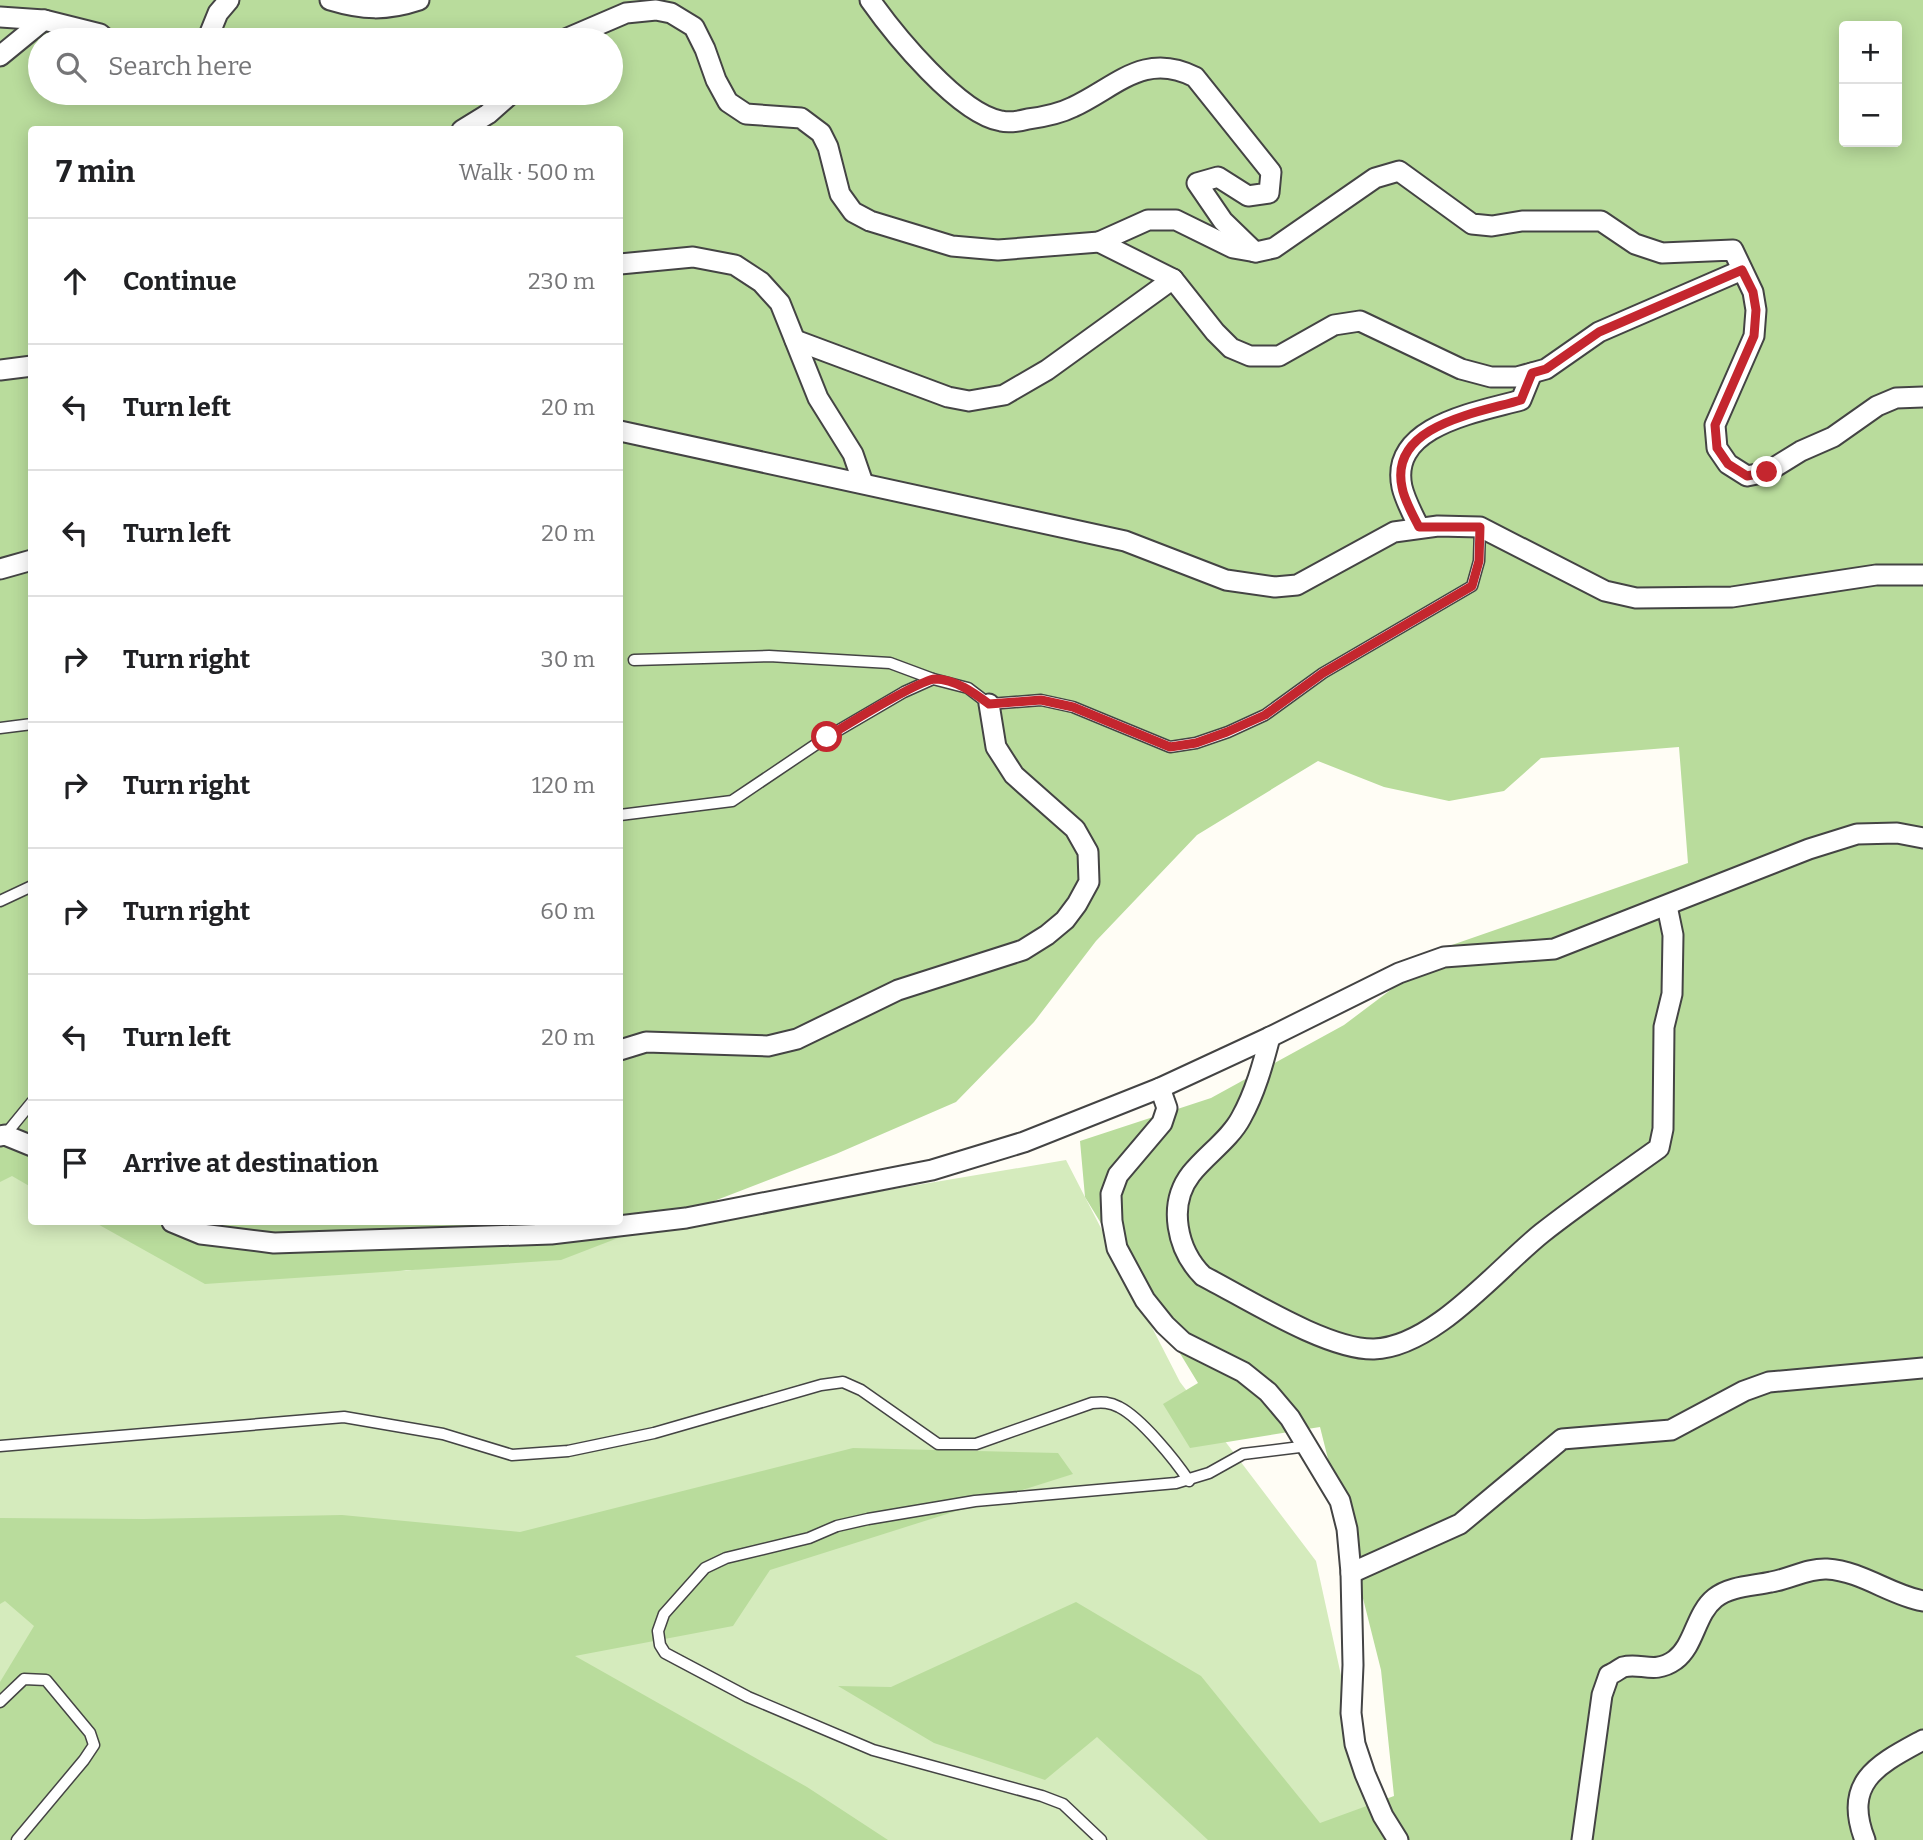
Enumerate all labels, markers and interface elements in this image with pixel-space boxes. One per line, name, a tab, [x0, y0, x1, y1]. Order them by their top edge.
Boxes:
map controls	[1839, 21, 1902, 147]
button: +	[1839, 21, 1902, 84]
search box	[28, 28, 623, 105]
icon: search	[52, 48, 90, 86]
text: Search here	[108, 51, 252, 82]
button: −	[1839, 84, 1902, 147]
text: 7 min	[56, 154, 135, 190]
text: Walk · 500 m	[459, 158, 595, 186]
icon: ahead	[56, 262, 94, 300]
text: Continue	[123, 266, 237, 297]
text: 230 m	[528, 267, 595, 295]
icon: left	[56, 388, 94, 426]
text: Turn left	[123, 392, 231, 423]
text: 20 m	[541, 393, 595, 421]
route end	[1751, 456, 1782, 487]
icon: left	[56, 514, 94, 552]
text: Turn left	[123, 518, 231, 549]
text: 20 m	[541, 519, 595, 547]
icon: right	[56, 640, 94, 678]
text: Turn right	[123, 644, 250, 675]
text: 30 m	[541, 645, 595, 673]
route start	[811, 721, 842, 752]
icon: right	[56, 766, 94, 804]
text: Turn right	[123, 770, 250, 801]
text: 120 m	[532, 771, 595, 799]
icon: right	[56, 892, 94, 930]
text: Turn right	[123, 896, 250, 927]
text: 60 m	[540, 897, 595, 925]
icon: left	[56, 1018, 94, 1056]
text: Turn left	[123, 1022, 231, 1053]
text: 20 m	[541, 1023, 595, 1051]
icon: arrive	[56, 1144, 94, 1182]
text: Arrive at destination	[123, 1148, 378, 1179]

